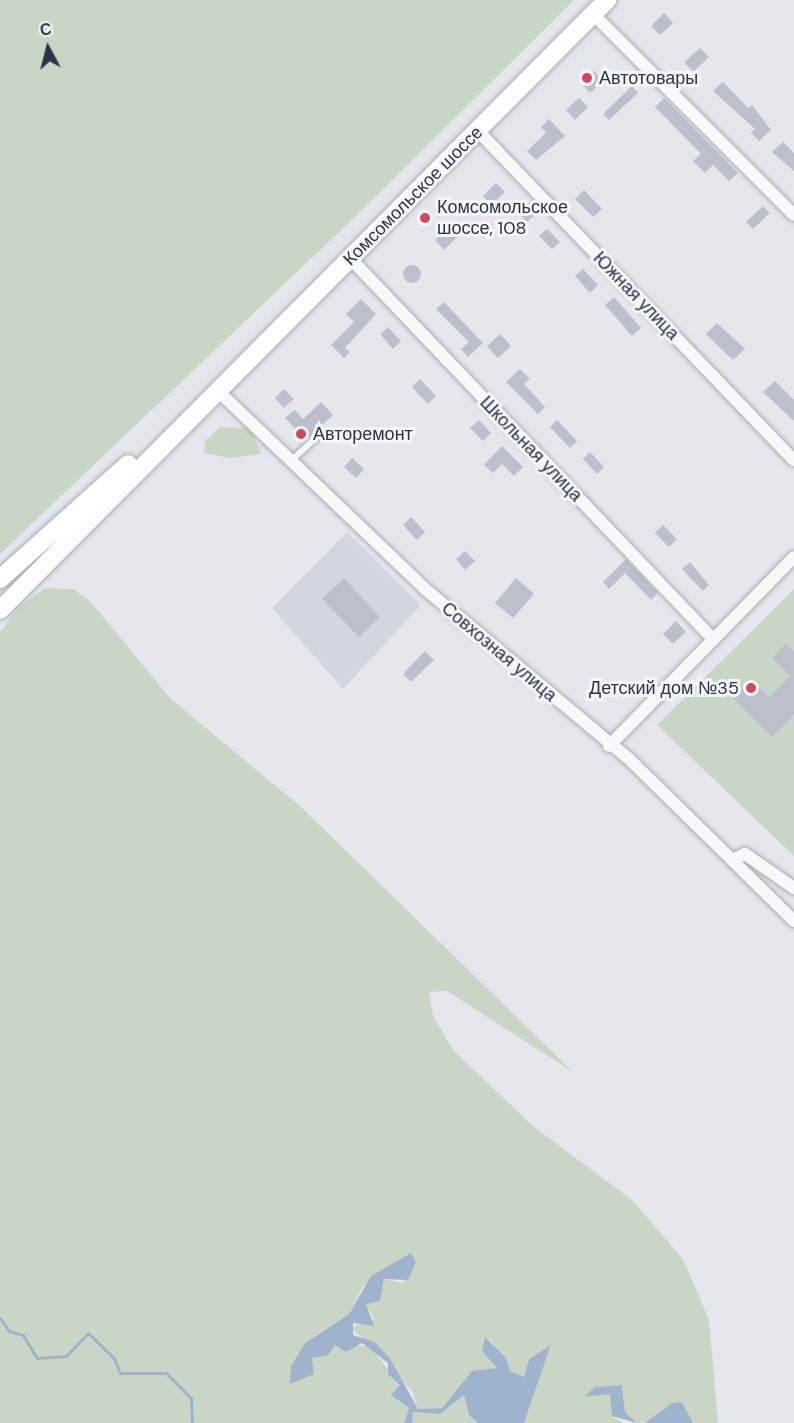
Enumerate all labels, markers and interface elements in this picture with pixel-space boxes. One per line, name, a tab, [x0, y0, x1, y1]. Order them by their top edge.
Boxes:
north arrow	[18, 18, 78, 78]
text: С	[39, 19, 53, 41]
place label: Автотовары	[599, 67, 698, 89]
marker: Автотовары	[580, 71, 594, 85]
street label: Комсомольское шоссе	[339, 122, 487, 270]
place label: Комсомольское шоссе, 108	[437, 197, 568, 240]
marker: Комсомольское шоссе, 108	[418, 211, 432, 225]
street label: Южная улица	[589, 247, 683, 345]
street label: Школьная улица	[475, 392, 587, 506]
place label: Авторемонт	[313, 423, 413, 445]
marker: Авторемонт	[294, 427, 308, 441]
street label: Совхозная улица	[437, 598, 561, 706]
place label: Детский дом №35	[589, 677, 739, 699]
marker: Детский дом №35	[744, 681, 758, 695]

